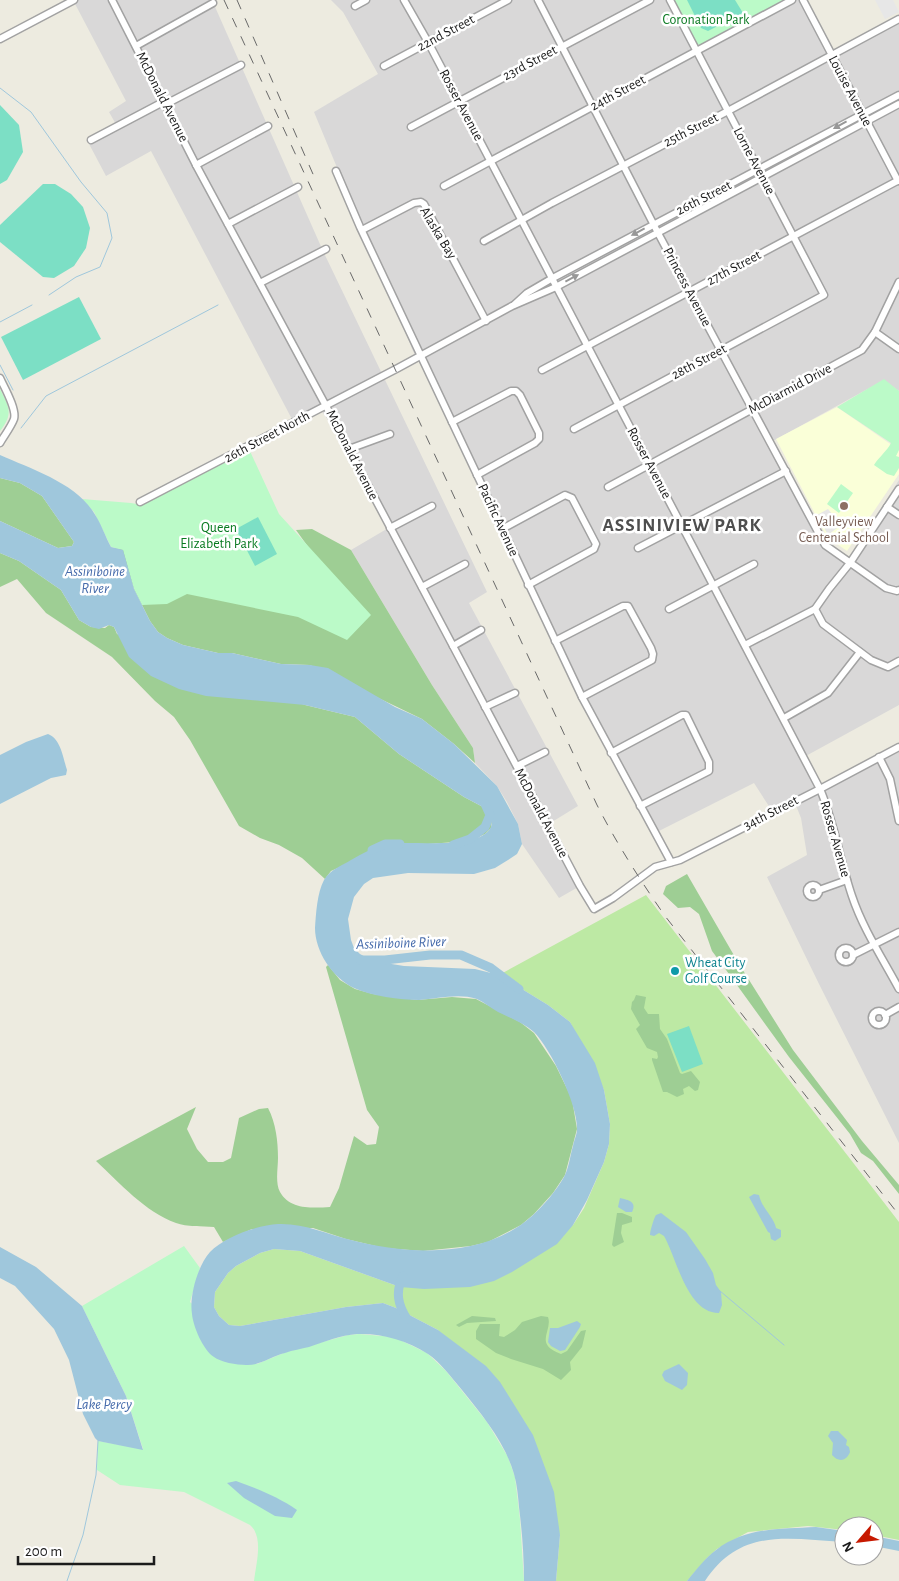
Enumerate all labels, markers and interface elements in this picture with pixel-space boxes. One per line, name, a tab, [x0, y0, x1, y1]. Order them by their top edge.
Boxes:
street label: 22nd Street	[415, 12, 477, 54]
park label: Coronation Park	[663, 13, 750, 27]
street label: 23rd Street	[501, 43, 560, 83]
street label: McDonald Avenue	[133, 50, 191, 144]
street label: Louise Avenue	[826, 53, 874, 129]
street label: Rosser Avenue	[436, 67, 486, 143]
street label: 24th Street	[588, 72, 648, 113]
street label: 25th Street	[661, 110, 721, 150]
one-way arrow	[833, 121, 848, 129]
street label: Lorne Avenue	[731, 125, 777, 197]
street label: 26th Street	[674, 178, 734, 218]
street label: Alaska Bay	[417, 205, 459, 261]
one-way arrow	[632, 228, 645, 237]
street label: Princess Avenue	[660, 245, 714, 329]
street label: 27th Street	[705, 248, 764, 288]
one-way arrow	[566, 274, 579, 283]
street label: 28th Street	[669, 341, 729, 382]
street label: McDiarmid Drive	[746, 361, 834, 417]
street label: McDonald Avenue	[323, 408, 381, 502]
street label: 26th Street North	[222, 409, 312, 465]
street label: Rosser Avenue	[624, 425, 674, 501]
street label: Pacific Avenue	[475, 481, 521, 559]
marker: Valleyview Centenial School	[838, 500, 850, 512]
place label: Valleyview Centenial School	[799, 515, 889, 545]
district label: ASSINIVIEW PARK	[602, 516, 762, 535]
park label: Queen Elizabeth Park	[180, 521, 258, 551]
water label: Assiniboine River	[64, 564, 125, 596]
street label: McDonald Avenue	[512, 766, 570, 860]
street label: 34th Street	[741, 793, 801, 833]
street label: Rosser Avenue	[817, 799, 853, 879]
water label: Assiniboine River	[355, 934, 447, 952]
place label: Wheat City Golf Course	[685, 956, 747, 986]
marker: Wheat City Golf Course	[669, 965, 681, 977]
water label: Lake Percy	[76, 1397, 133, 1412]
north arrow	[834, 1516, 884, 1566]
scale bar	[18, 1534, 154, 1566]
text: N	[840, 1539, 857, 1554]
text: 200 m	[25, 1544, 62, 1559]

